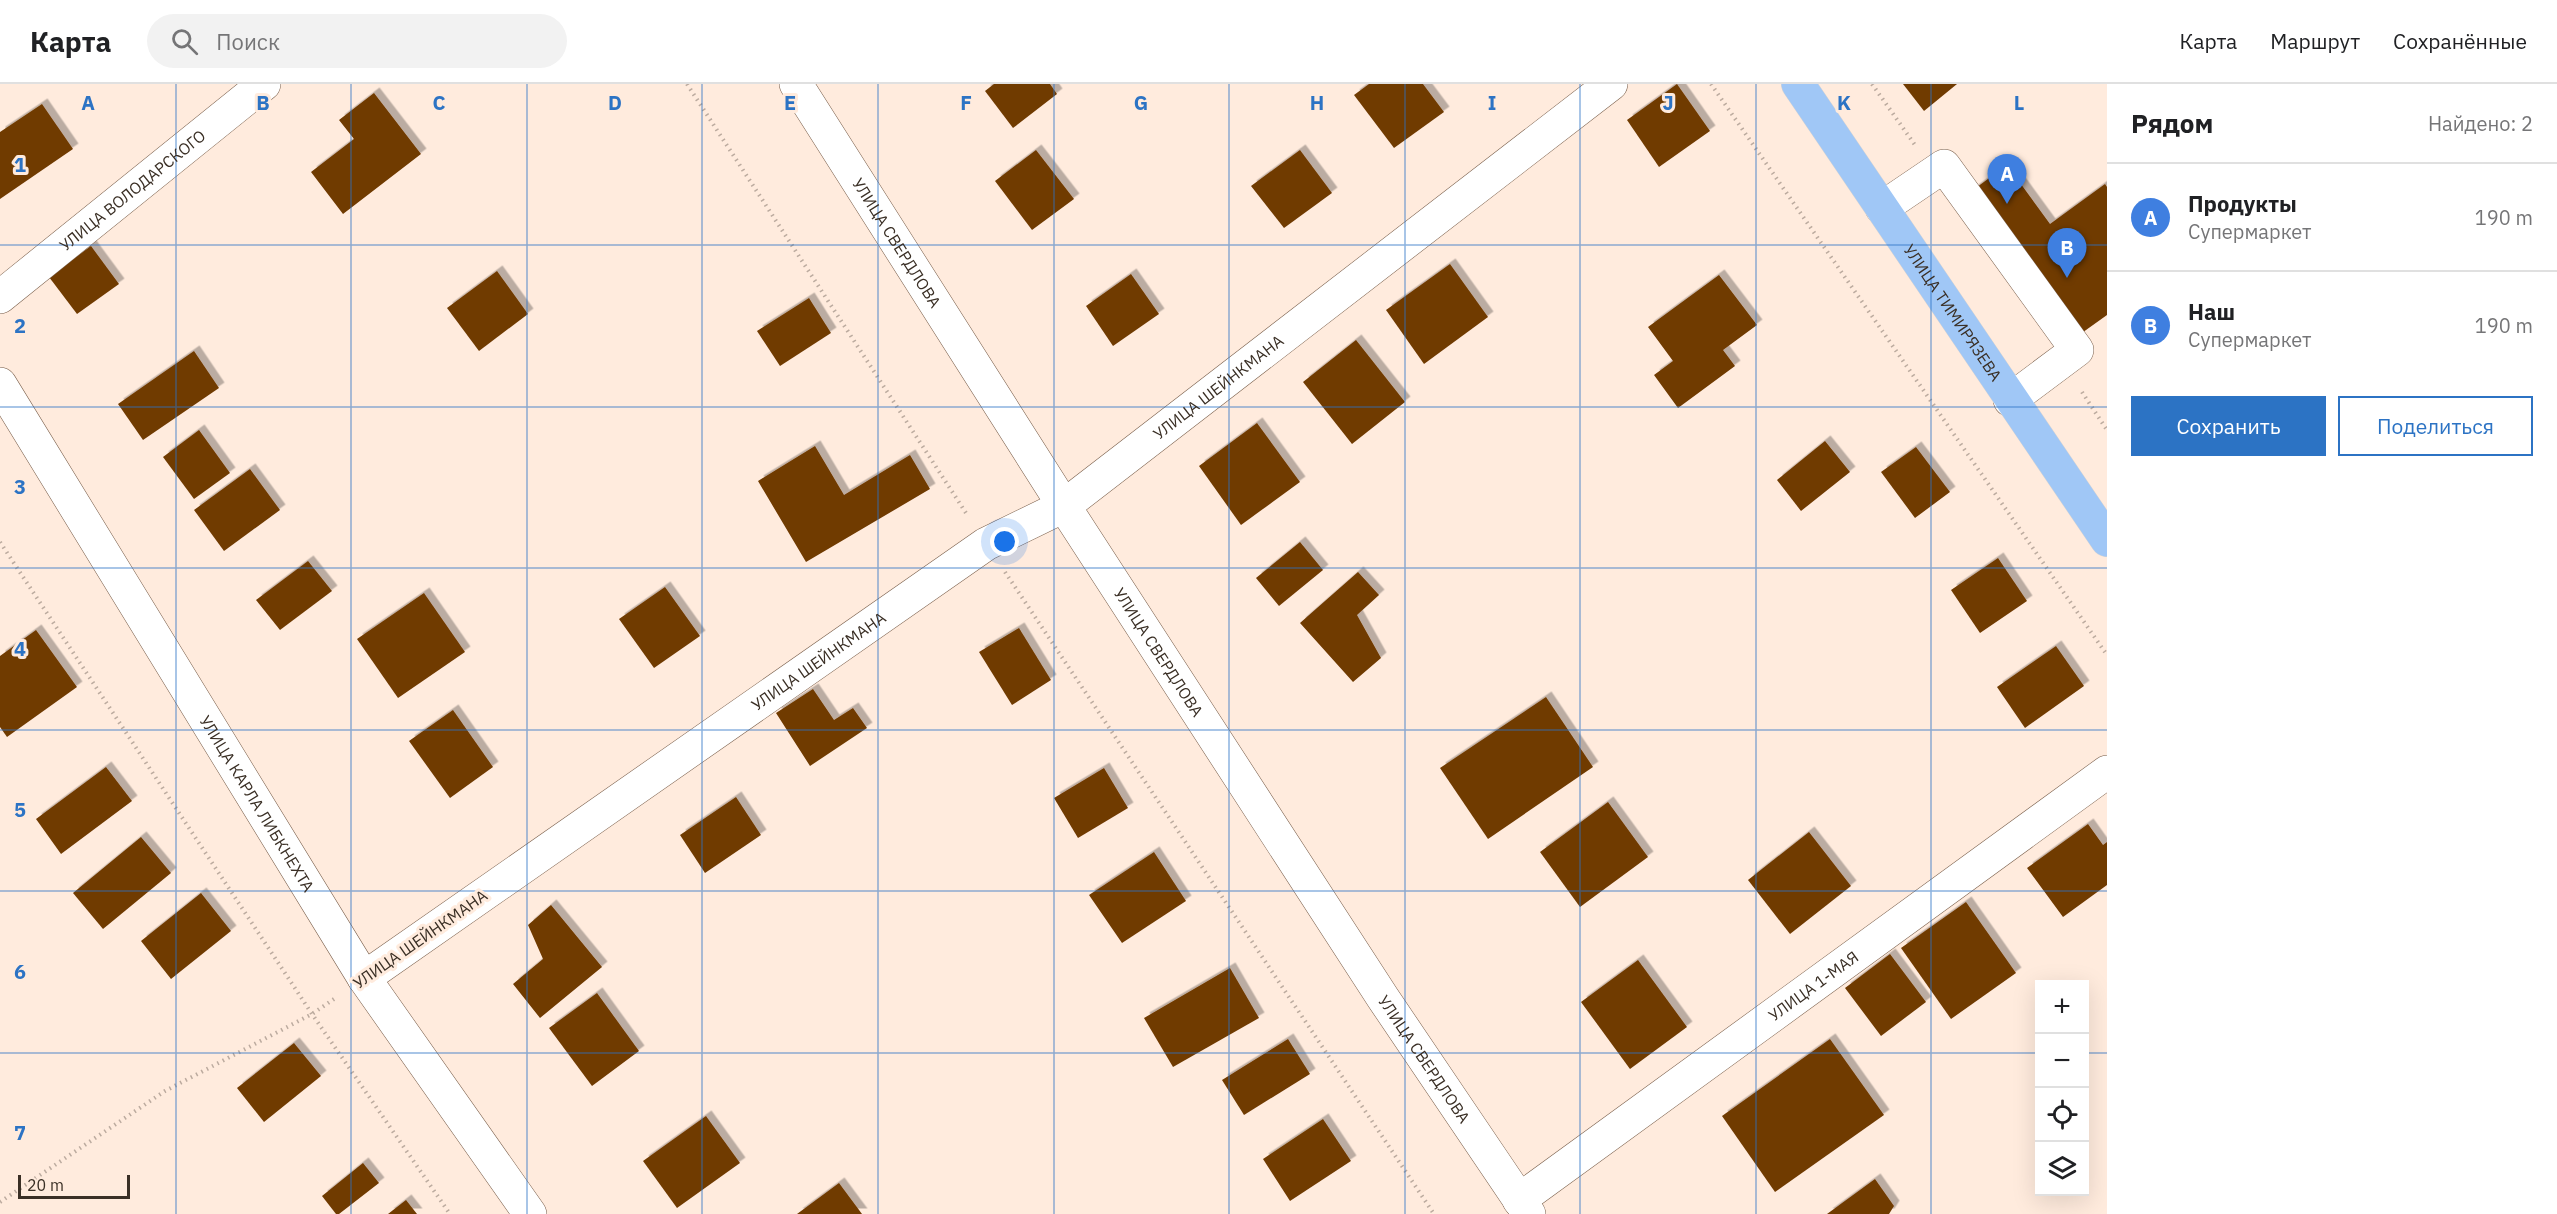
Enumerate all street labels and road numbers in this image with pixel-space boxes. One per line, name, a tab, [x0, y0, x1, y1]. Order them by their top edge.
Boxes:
street label: УЛИЦА ВОЛОДАРСКОГО	[55, 125, 209, 255]
street label: УЛИЦА СВЕРДЛОВА	[848, 174, 945, 311]
street label: УЛИЦА ТИМИРЯЗЕВА	[1899, 240, 2006, 385]
street label: УЛИЦА ШЕЙНКМАНА	[1149, 330, 1287, 444]
street label: УЛИЦА СВЕРДЛОВА	[1110, 584, 1208, 720]
street label: УЛИЦА ШЕЙНКМАНА	[747, 607, 889, 715]
street label: УЛИЦА КАРЛА ЛИБКНЕХТА	[195, 712, 319, 895]
street label: УЛИЦА ШЕЙНКМАНА	[349, 885, 491, 993]
street label: УЛИЦА 1-МАЯ	[1764, 946, 1862, 1025]
street label: УЛИЦА СВЕРДЛОВА	[1374, 991, 1475, 1127]

